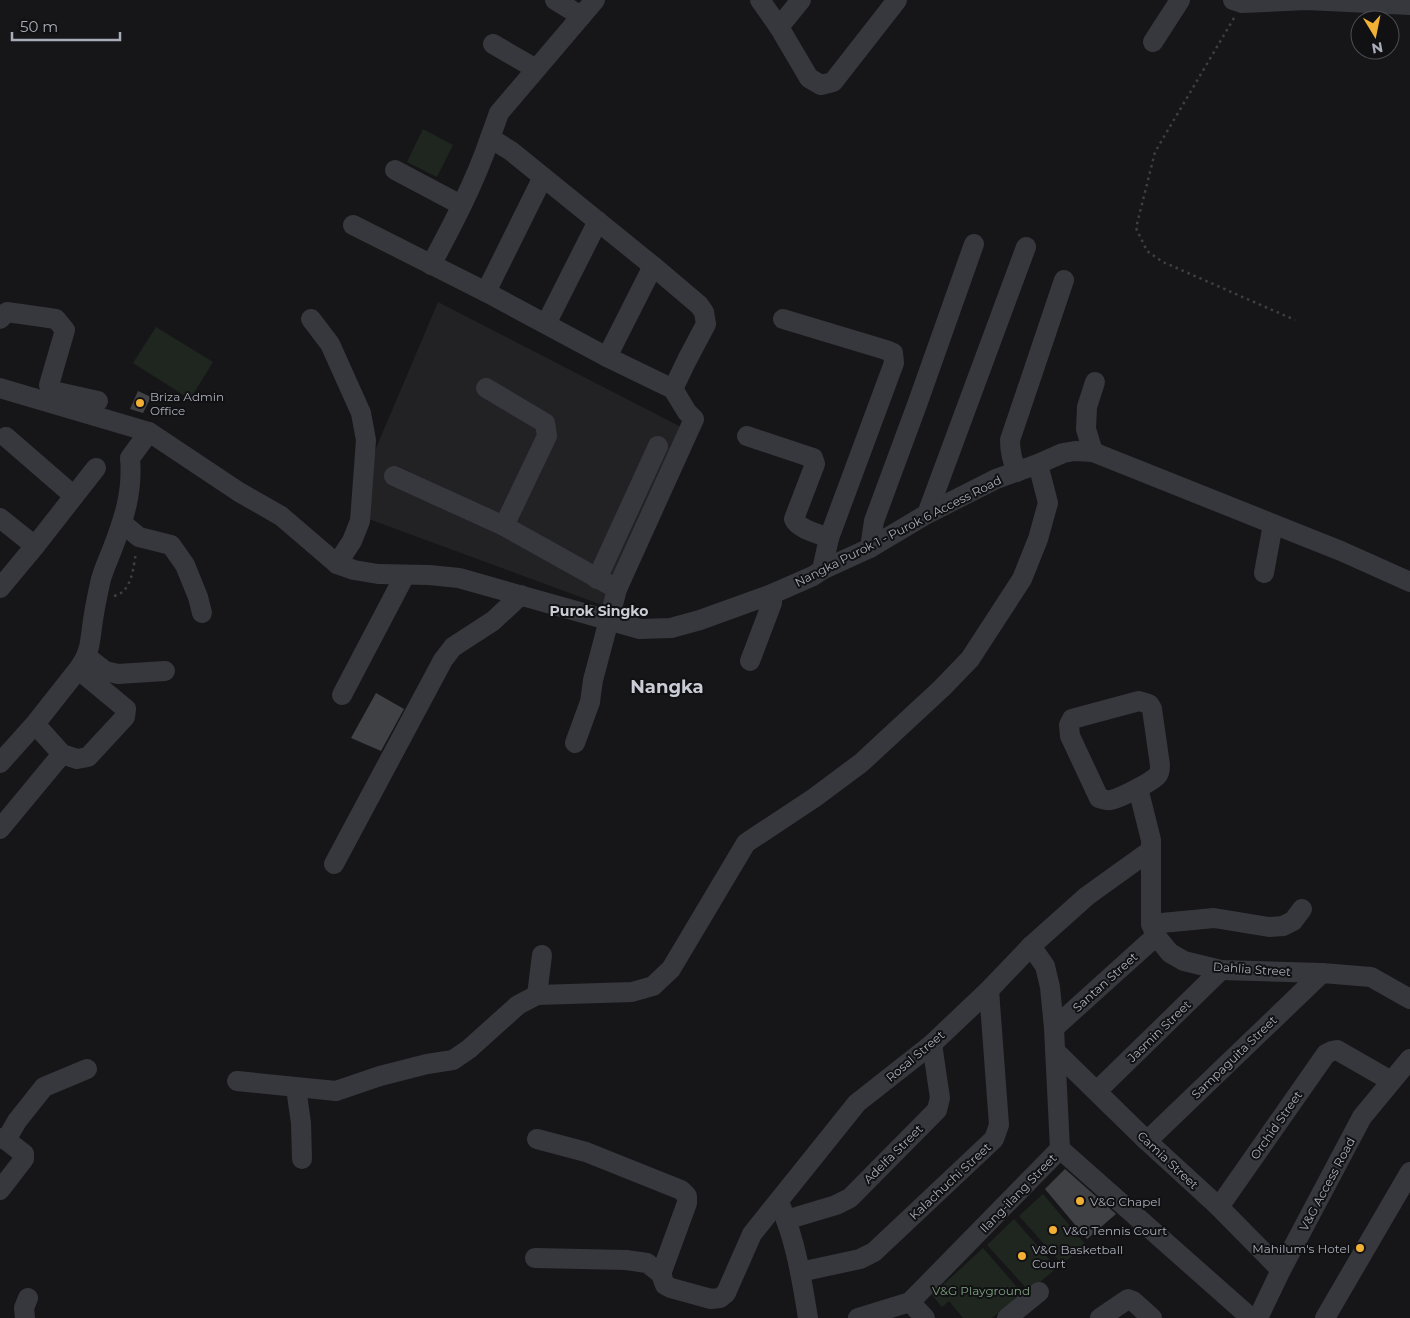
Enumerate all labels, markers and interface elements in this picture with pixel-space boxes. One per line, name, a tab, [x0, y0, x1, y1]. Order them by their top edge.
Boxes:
scale bar	[12, 10, 120, 42]
north arrow	[1350, 10, 1400, 60]
text: 50 m	[20, 17, 58, 36]
text: N	[1370, 38, 1384, 58]
place label: Briza Admin Office	[150, 389, 224, 418]
marker: Briza Admin Office	[134, 397, 146, 409]
street label: Nangka Purok 1 - Purok 6 Access Road	[792, 472, 1004, 590]
district label: Purok Singko	[550, 602, 648, 620]
district label: Nangka	[630, 676, 704, 698]
street label: Santan Street	[1070, 949, 1141, 1015]
street label: Dahlia Street	[1213, 959, 1292, 979]
street label: Jasmin Street	[1123, 997, 1194, 1066]
street label: Sampaguita Street	[1188, 1012, 1280, 1102]
street label: Rosal Street	[883, 1027, 947, 1085]
street label: Orchid Street	[1247, 1088, 1305, 1162]
street label: Adelfa Street	[860, 1121, 926, 1187]
street label: Camia Street	[1134, 1128, 1202, 1192]
street label: V&G Access Road	[1296, 1135, 1358, 1233]
street label: Kalachuchi Street	[906, 1139, 994, 1223]
street label: Ilang-ilang Street	[976, 1150, 1060, 1236]
place label: V&G Chapel	[1090, 1194, 1161, 1209]
marker: V&G Chapel	[1074, 1195, 1086, 1207]
place label: V&G Tennis Court	[1063, 1223, 1167, 1238]
marker: V&G Tennis Court	[1047, 1224, 1059, 1236]
place label: Mahilum's Hotel	[1252, 1241, 1350, 1256]
place label: V&G Basketball Court	[1032, 1242, 1123, 1271]
marker: Mahilum's Hotel	[1354, 1242, 1366, 1254]
marker: V&G Basketball Court	[1016, 1250, 1028, 1262]
park label: V&G Playground	[932, 1283, 1030, 1298]

